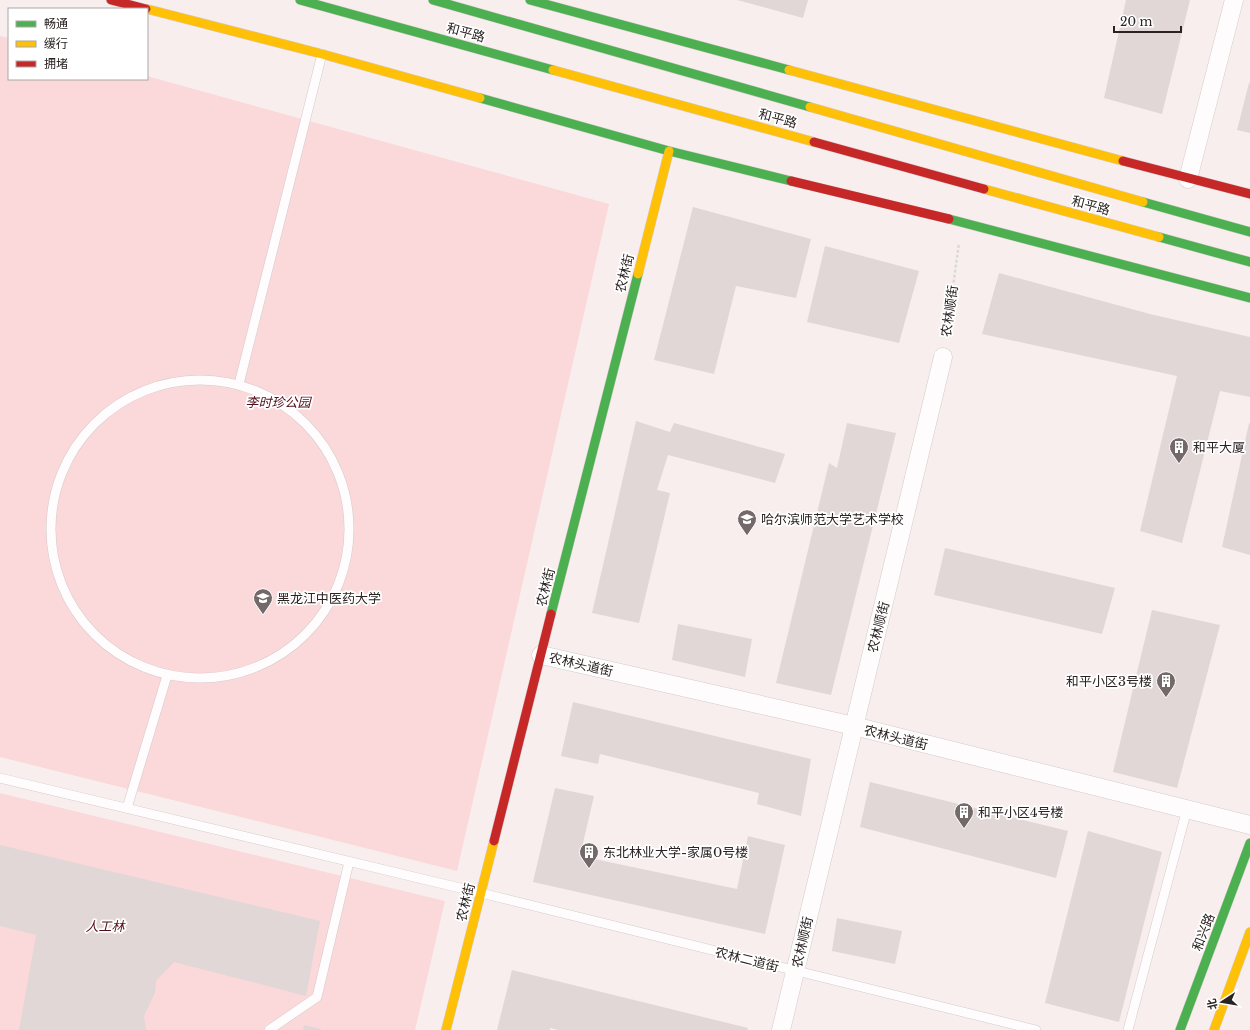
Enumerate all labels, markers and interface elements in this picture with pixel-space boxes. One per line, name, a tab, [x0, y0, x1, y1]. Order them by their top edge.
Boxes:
legend	[8, 8, 148, 80]
scale bar	[1114, 8, 1181, 34]
text: 20 m	[1120, 14, 1152, 29]
text: 畅通	[44, 16, 68, 31]
street label: 和平路	[445, 19, 487, 46]
text: 缓行	[44, 36, 68, 51]
text: 拥堵	[44, 56, 68, 71]
street label: 和平路	[757, 105, 799, 132]
street label: 和平路	[1070, 192, 1112, 219]
street label: 农林街	[612, 252, 637, 294]
street label: 农林顺街	[937, 284, 962, 338]
park label: 李时珍公园	[245, 394, 312, 411]
building icon: 和平大厦	[1168, 436, 1190, 464]
place label: 和平大厦	[1193, 439, 1245, 456]
school or university icon: 哈尔滨师范大学艺术学校	[736, 508, 758, 536]
place label: 哈尔滨师范大学艺术学校	[761, 511, 904, 528]
street label: 农林街	[533, 566, 558, 608]
school or university icon: 黑龙江中医药大学	[252, 587, 274, 615]
place label: 黑龙江中医药大学	[277, 590, 381, 607]
street label: 农林顺街	[864, 600, 893, 654]
street label: 农林头道街	[547, 649, 614, 680]
building icon: 和平小区3号楼	[1155, 670, 1177, 698]
place label: 和平小区3号楼	[1066, 673, 1152, 690]
street label: 农林头道街	[862, 721, 929, 754]
building icon: 和平小区4号楼	[953, 801, 975, 829]
place label: 和平小区4号楼	[978, 804, 1064, 821]
building icon: 东北林业大学-家属0号楼	[578, 841, 600, 869]
place label: 东北林业大学-家属0号楼	[603, 844, 748, 861]
street label: 农林街	[453, 881, 478, 923]
street label: 和兴路	[1189, 911, 1218, 953]
street label: 农林顺街	[788, 915, 817, 969]
park label: 人工林	[85, 918, 126, 935]
street label: 农林二道街	[713, 943, 780, 976]
north arrow	[1202, 982, 1242, 1022]
text: 北	[1204, 997, 1220, 1011]

